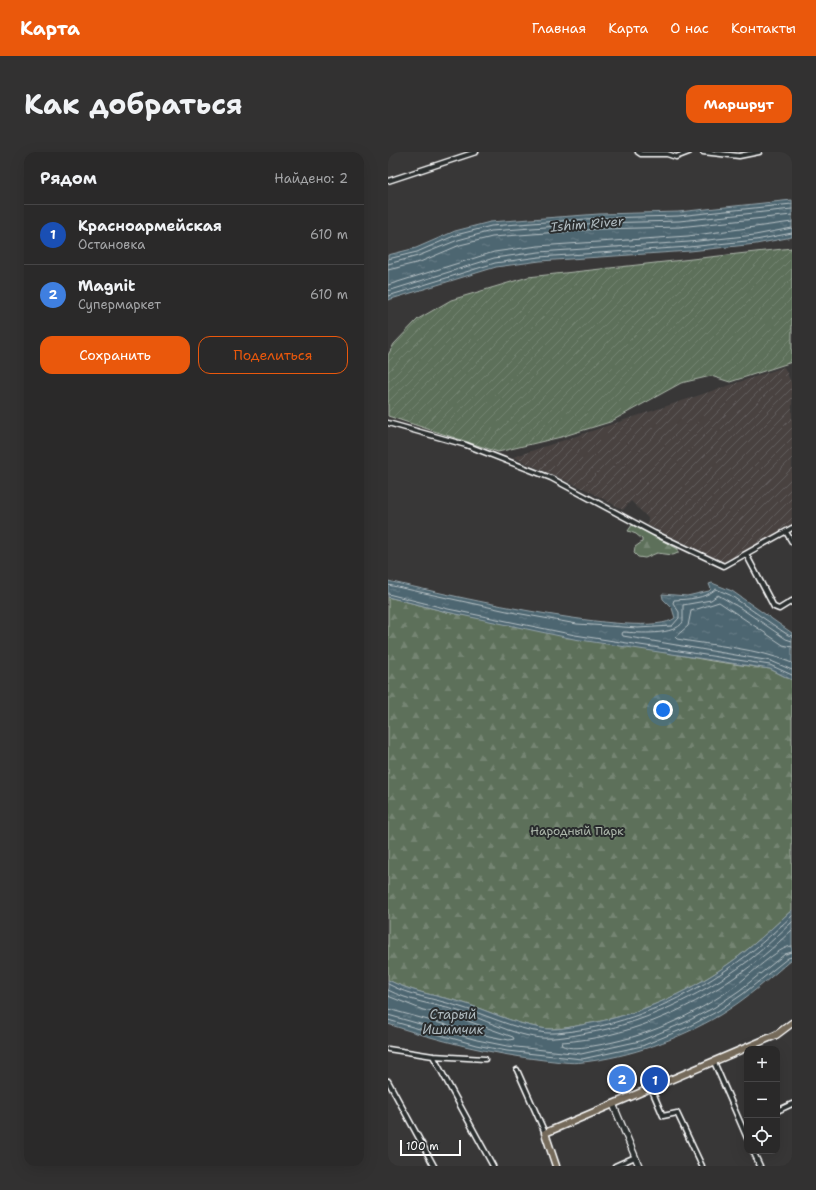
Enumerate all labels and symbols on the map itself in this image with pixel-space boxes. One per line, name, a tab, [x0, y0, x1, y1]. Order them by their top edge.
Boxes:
water label: Ishim River	[549, 212, 625, 236]
your location	[653, 700, 673, 720]
park label: Народный Парк	[530, 823, 624, 839]
water label: Старый Ишимчик	[422, 1006, 485, 1038]
pin: 2	[609, 1064, 635, 1094]
pin: 1	[642, 1065, 668, 1095]
scale bar	[400, 1138, 461, 1157]

